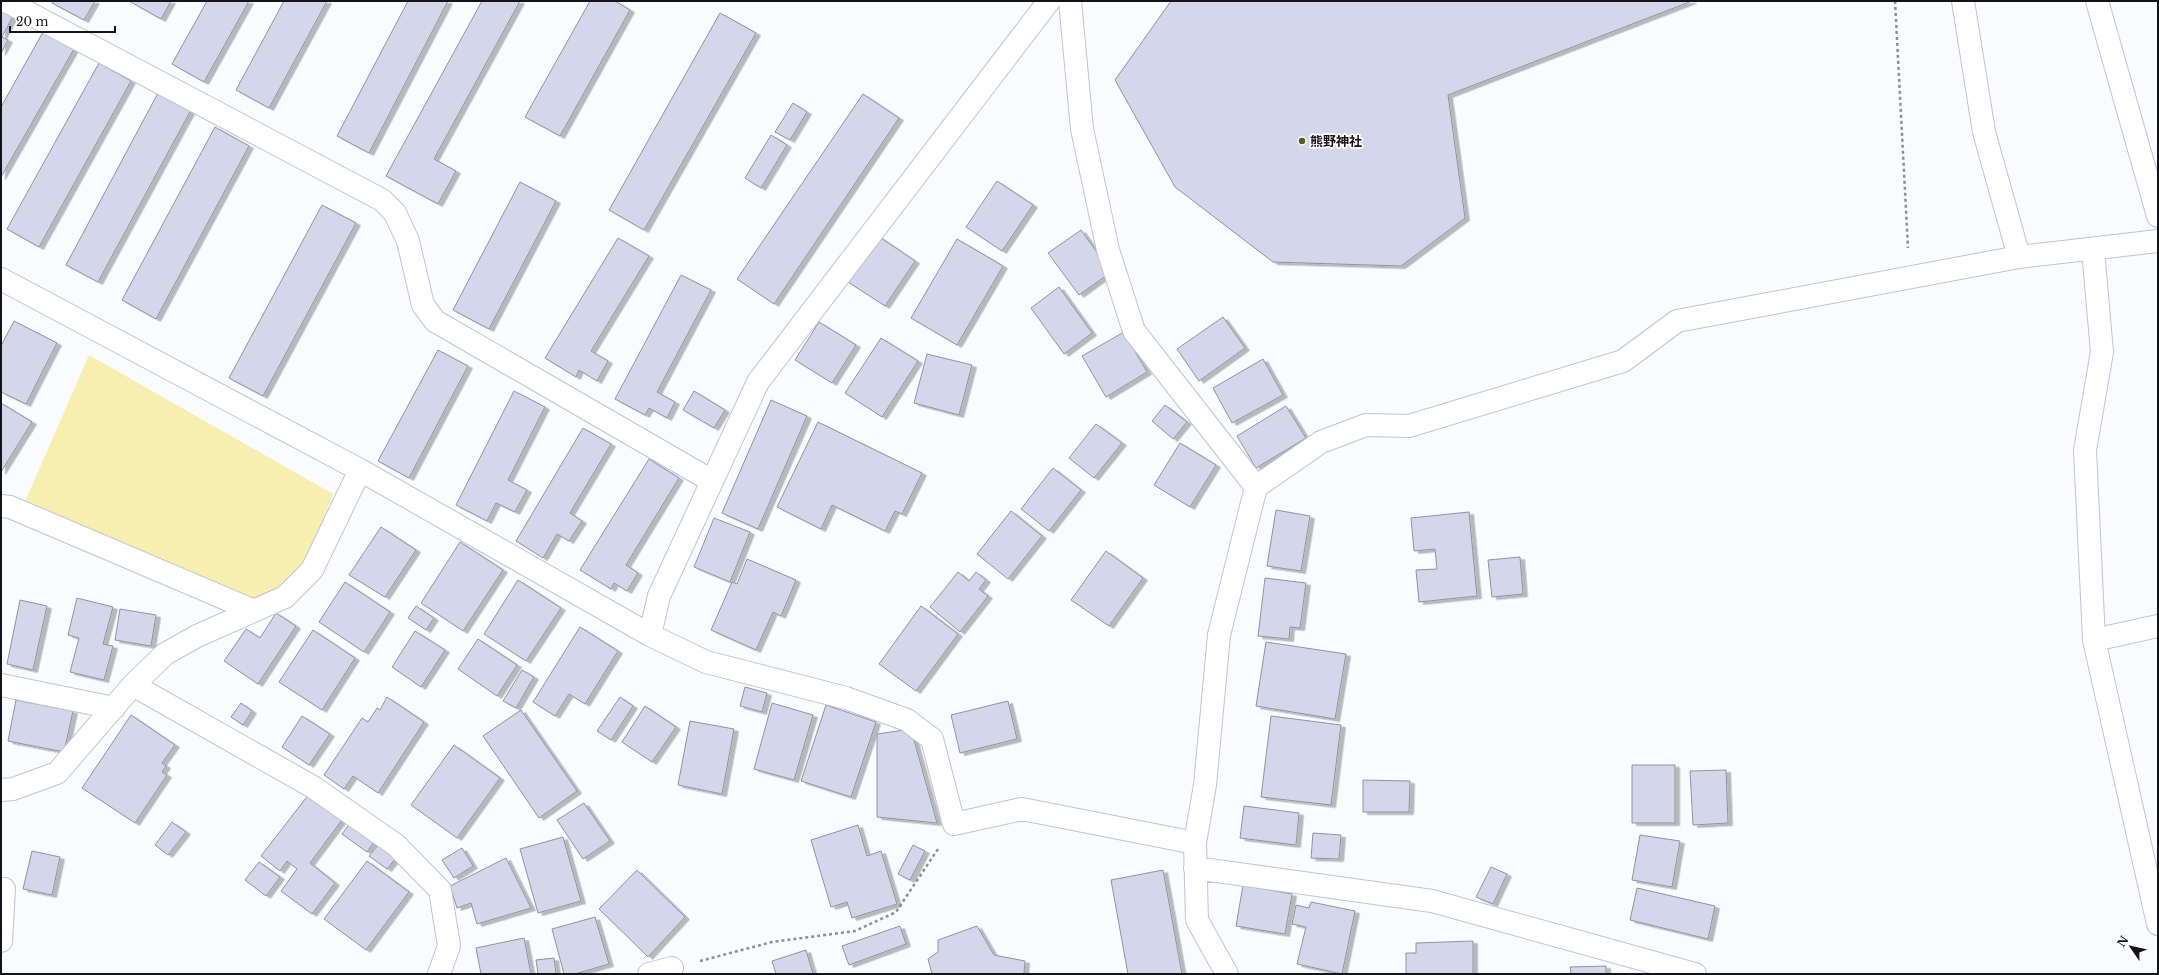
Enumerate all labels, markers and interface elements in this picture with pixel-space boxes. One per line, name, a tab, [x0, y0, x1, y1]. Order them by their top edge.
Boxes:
scale bar	[10, 8, 115, 34]
text: 20 m	[16, 14, 48, 29]
place label: 熊野神社	[1310, 133, 1362, 150]
marker: 熊野神社	[1297, 136, 1307, 146]
north arrow	[2111, 927, 2151, 967]
text: N	[2114, 933, 2132, 950]

